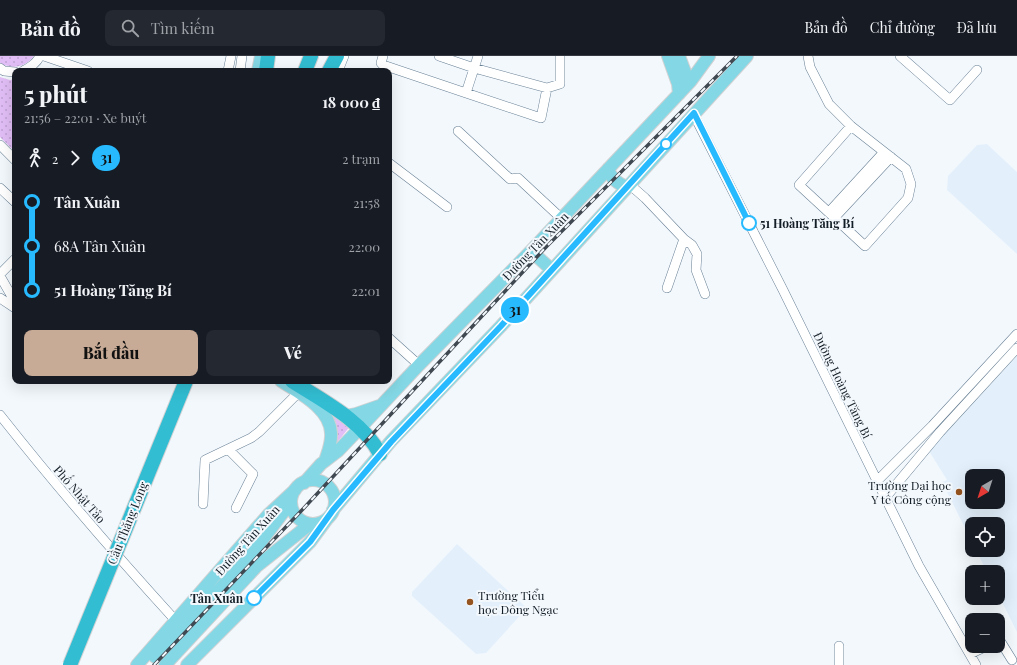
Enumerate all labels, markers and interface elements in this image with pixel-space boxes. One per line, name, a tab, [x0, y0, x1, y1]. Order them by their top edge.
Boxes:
search box	[105, 10, 385, 46]
text: Bản đồ	[20, 15, 81, 41]
icon: search	[119, 17, 141, 39]
text: Tìm kiếm	[151, 18, 215, 38]
text: Bản đồ	[804, 18, 848, 37]
text: Chỉ đường	[870, 18, 935, 37]
text: Đã lưu	[957, 18, 997, 37]
text: 5 phút	[24, 79, 87, 109]
text: 18 000 ₫	[322, 92, 380, 112]
text: 21:56 – 22:01 · Xe buýt	[24, 109, 146, 126]
unlabelled marker	[660, 138, 672, 150]
icon: walk	[24, 147, 46, 169]
icon: forward	[64, 147, 86, 169]
text: 31	[100, 148, 112, 167]
text: 2	[52, 150, 58, 167]
text: 2 trạm	[342, 150, 380, 167]
text: Tân Xuân	[54, 192, 120, 212]
text: 21:58	[353, 194, 380, 211]
street label: Đường Tân Xuân	[498, 208, 572, 284]
marker: 51 Hoàng Tăng Bí	[741, 215, 757, 231]
place label: 51 Hoàng Tăng Bí	[760, 215, 854, 231]
text: 68A Tân Xuân	[54, 236, 146, 256]
text: 22:00	[348, 238, 380, 255]
text: 51 Hoàng Tăng Bí	[54, 280, 172, 300]
text: 22:01	[351, 282, 380, 299]
line badge: 31	[497, 297, 533, 323]
text: 31	[509, 300, 521, 319]
street label: Đường Hoàng Tăng Bí	[810, 329, 876, 441]
button: Bắt đầu	[24, 330, 198, 376]
button: Vé	[206, 330, 380, 376]
street label: Phố Nhật Tảo	[51, 462, 110, 527]
north arrow	[965, 469, 1005, 509]
map controls	[965, 469, 1005, 653]
place label: Trường Đại học Y tế Công cộng	[868, 477, 952, 507]
street label: Cầu Thăng Long	[103, 479, 151, 567]
marker: Trường Đại học Y tế Công cộng	[954, 487, 964, 497]
street label: Đường Tân Xuân	[211, 502, 283, 578]
button: locate	[965, 517, 1005, 557]
button: +	[965, 565, 1005, 605]
place label: Trường Tiểu học Đông Ngạc	[478, 587, 558, 617]
place label: Tân Xuân	[190, 590, 244, 606]
marker: Tân Xuân	[246, 590, 262, 606]
marker: Trường Tiểu học Đông Ngạc	[465, 597, 475, 607]
button: −	[965, 613, 1005, 653]

